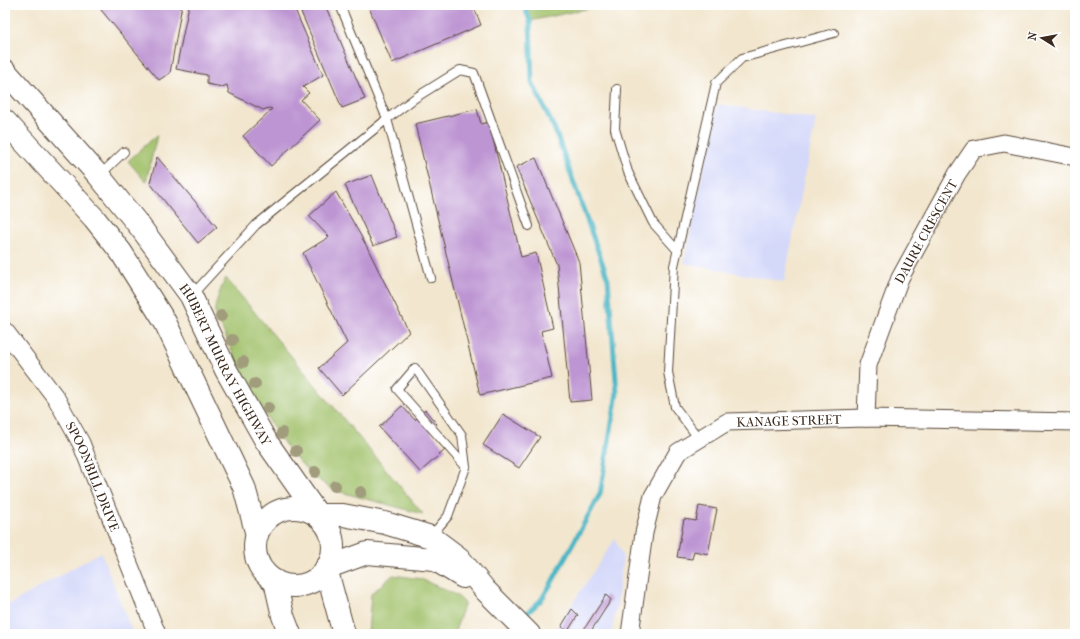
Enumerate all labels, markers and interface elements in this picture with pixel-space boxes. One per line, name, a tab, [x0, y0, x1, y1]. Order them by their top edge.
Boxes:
north arrow	[1022, 18, 1062, 58]
text: N	[1025, 30, 1040, 42]
street label: DAURE CRESCENT	[891, 177, 960, 286]
street label: HUBERT MURRAY HIGHWAY	[177, 280, 275, 449]
street label: KANAGE STREET	[736, 411, 842, 429]
street label: SPOONBILL DRIVE	[63, 419, 123, 533]

